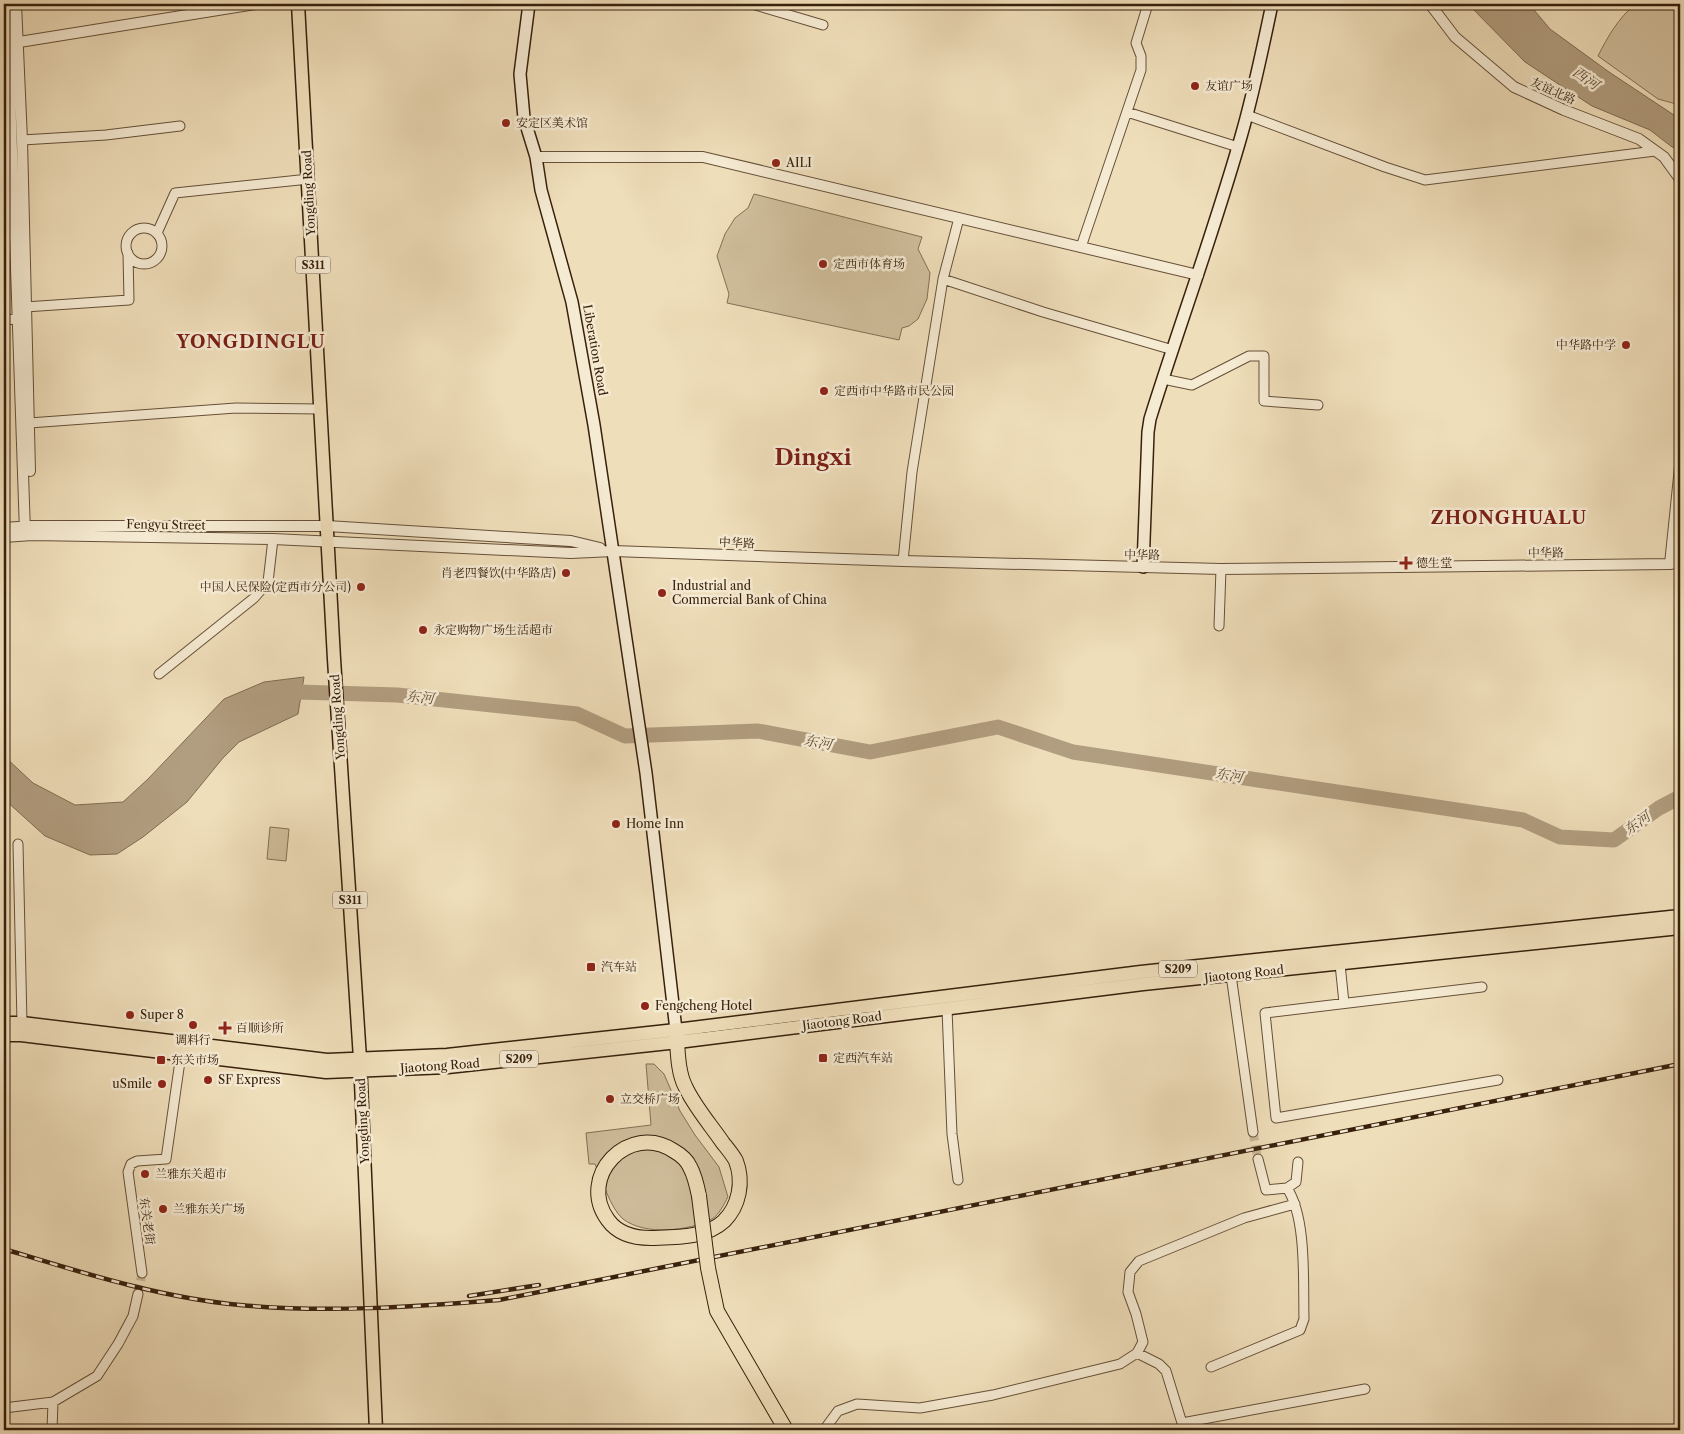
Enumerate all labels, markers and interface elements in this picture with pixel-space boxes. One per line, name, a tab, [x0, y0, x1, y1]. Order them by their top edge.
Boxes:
water label: 西河	[1569, 63, 1605, 95]
street label: 友谊北路	[1528, 74, 1578, 107]
place label: 友谊广场	[1205, 78, 1253, 93]
marker: 友谊广场	[1189, 80, 1201, 92]
place label: 安定区美术馆	[516, 115, 588, 130]
marker: 安定区美术馆	[500, 117, 512, 129]
street label: Yongding Road	[299, 149, 318, 237]
place label: AILI	[785, 155, 812, 170]
marker: AILI	[770, 157, 782, 169]
road number: S311	[296, 256, 330, 274]
place label: 定西市体育场	[833, 256, 905, 271]
marker: 定西市体育场	[817, 258, 829, 270]
street label: Liberation Road	[580, 303, 611, 397]
district label: YONGDINGLU	[175, 331, 326, 353]
place label: 中华路中学	[1556, 337, 1616, 352]
marker: 中华路中学	[1620, 339, 1632, 351]
place label: 定西市中华路市民公园	[834, 383, 954, 398]
marker: 定西市中华路市民公园	[818, 385, 830, 397]
district label: Dingxi	[775, 444, 852, 471]
district label: ZHONGHUALU	[1431, 507, 1587, 529]
street label: Fengyu Street	[126, 516, 206, 533]
street label: 中华路	[719, 534, 755, 551]
street label: 中华路	[1528, 545, 1564, 560]
street label: 中华路	[1124, 547, 1160, 562]
place label: 德生堂	[1416, 555, 1452, 570]
marker: 德生堂	[1400, 557, 1412, 569]
place label: 肖老四餐饮(中华路店)	[441, 565, 556, 580]
marker: 肖老四餐饮(中华路店)	[560, 567, 572, 579]
place label: Industrial and Commercial Bank of China	[672, 578, 827, 607]
place label: 中国人民保险(定西市分公司)	[200, 579, 351, 594]
marker: 中国人民保险(定西市分公司)	[355, 581, 367, 593]
marker: Industrial and Commercial Bank of China	[656, 587, 668, 599]
place label: 永定购物广场生活超市	[433, 622, 553, 637]
marker: 永定购物广场生活超市	[417, 624, 429, 636]
street label: Yongding Road	[327, 673, 348, 761]
water label: 东河	[405, 687, 438, 708]
water label: 东河	[803, 731, 836, 754]
water label: 东河	[1214, 764, 1247, 787]
water label: 东河	[1620, 806, 1656, 839]
place label: Home Inn	[626, 816, 684, 831]
marker: Home Inn	[610, 818, 622, 830]
road number: S311	[332, 892, 368, 908]
place label: 汽车站	[601, 959, 637, 974]
marker: 汽车站	[585, 961, 597, 973]
road number: S209	[1159, 961, 1197, 978]
street label: Jiaotong Road	[1201, 962, 1285, 985]
place label: Fengcheng Hotel	[655, 998, 753, 1013]
marker: Fengcheng Hotel	[639, 1000, 651, 1012]
place label: Super 8	[140, 1007, 184, 1022]
street label: Jiaotong Road	[799, 1008, 883, 1033]
marker: Super 8	[124, 1009, 136, 1021]
marker: 调料行	[187, 1019, 199, 1031]
place label: 百顺诊所	[236, 1020, 284, 1035]
marker: 百顺诊所	[218, 1021, 232, 1035]
place label: 调料行	[175, 1032, 211, 1047]
road number: S209	[500, 1050, 538, 1068]
place label: 定西汽车站	[833, 1050, 893, 1065]
place label: 东关市场	[171, 1052, 219, 1067]
marker: 定西汽车站	[817, 1052, 829, 1064]
marker: 东关市场	[155, 1054, 167, 1066]
street label: Jiaotong Road	[398, 1055, 481, 1076]
place label: SF Express	[218, 1072, 281, 1087]
marker: SF Express	[202, 1074, 214, 1086]
place label: uSmile	[112, 1076, 152, 1091]
street label: Yongding Road	[353, 1077, 372, 1165]
marker: uSmile	[156, 1078, 168, 1090]
place label: 立交桥广场	[620, 1091, 680, 1106]
marker: 立交桥广场	[604, 1093, 616, 1105]
place label: 兰雅东关超市	[155, 1166, 227, 1181]
marker: 兰雅东关超市	[139, 1168, 151, 1180]
street label: 东关老街	[137, 1196, 158, 1247]
place label: 兰雅东关广场	[173, 1201, 245, 1216]
marker: 兰雅东关广场	[157, 1203, 169, 1215]

